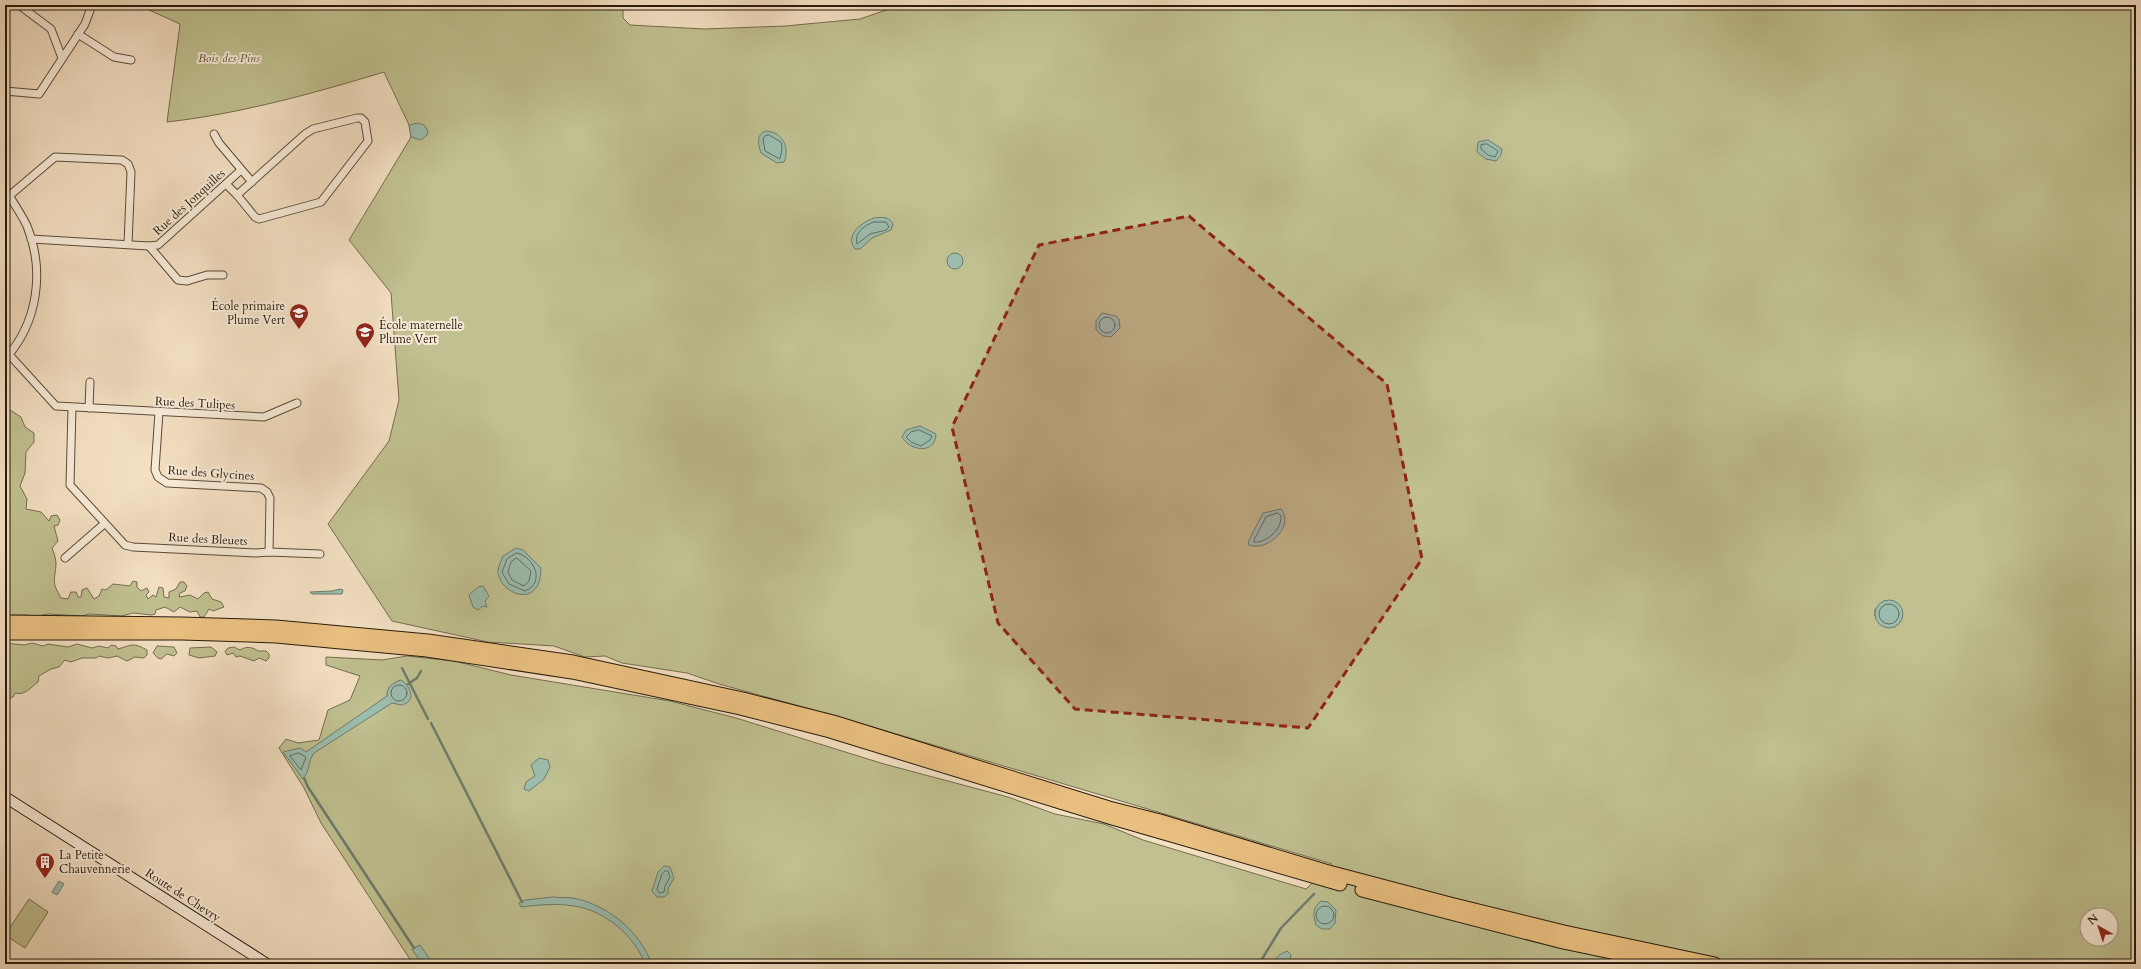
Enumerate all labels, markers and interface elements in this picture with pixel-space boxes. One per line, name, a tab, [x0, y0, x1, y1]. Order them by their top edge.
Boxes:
park label: Bois des Pins	[198, 50, 260, 66]
street label: Rue des Jonquilles	[149, 165, 229, 239]
place label: École primaire Plume Vert	[211, 297, 285, 328]
school or university icon: École primaire Plume Vert	[288, 302, 310, 330]
place label: École maternelle Plume Vert	[379, 316, 463, 347]
school or university icon: École maternelle Plume Vert	[354, 321, 376, 349]
street label: Rue des Tulipes	[154, 393, 236, 413]
street label: Rue des Glycines	[167, 462, 255, 484]
street label: Rue des Bleuets	[168, 529, 248, 549]
place label: La Petite Chauvennerie	[59, 847, 130, 877]
building icon: La Petite Chauvennerie	[34, 851, 56, 879]
street label: Route de Chevry	[142, 865, 224, 926]
north arrow	[2079, 907, 2119, 947]
text: N	[2085, 910, 2102, 928]

